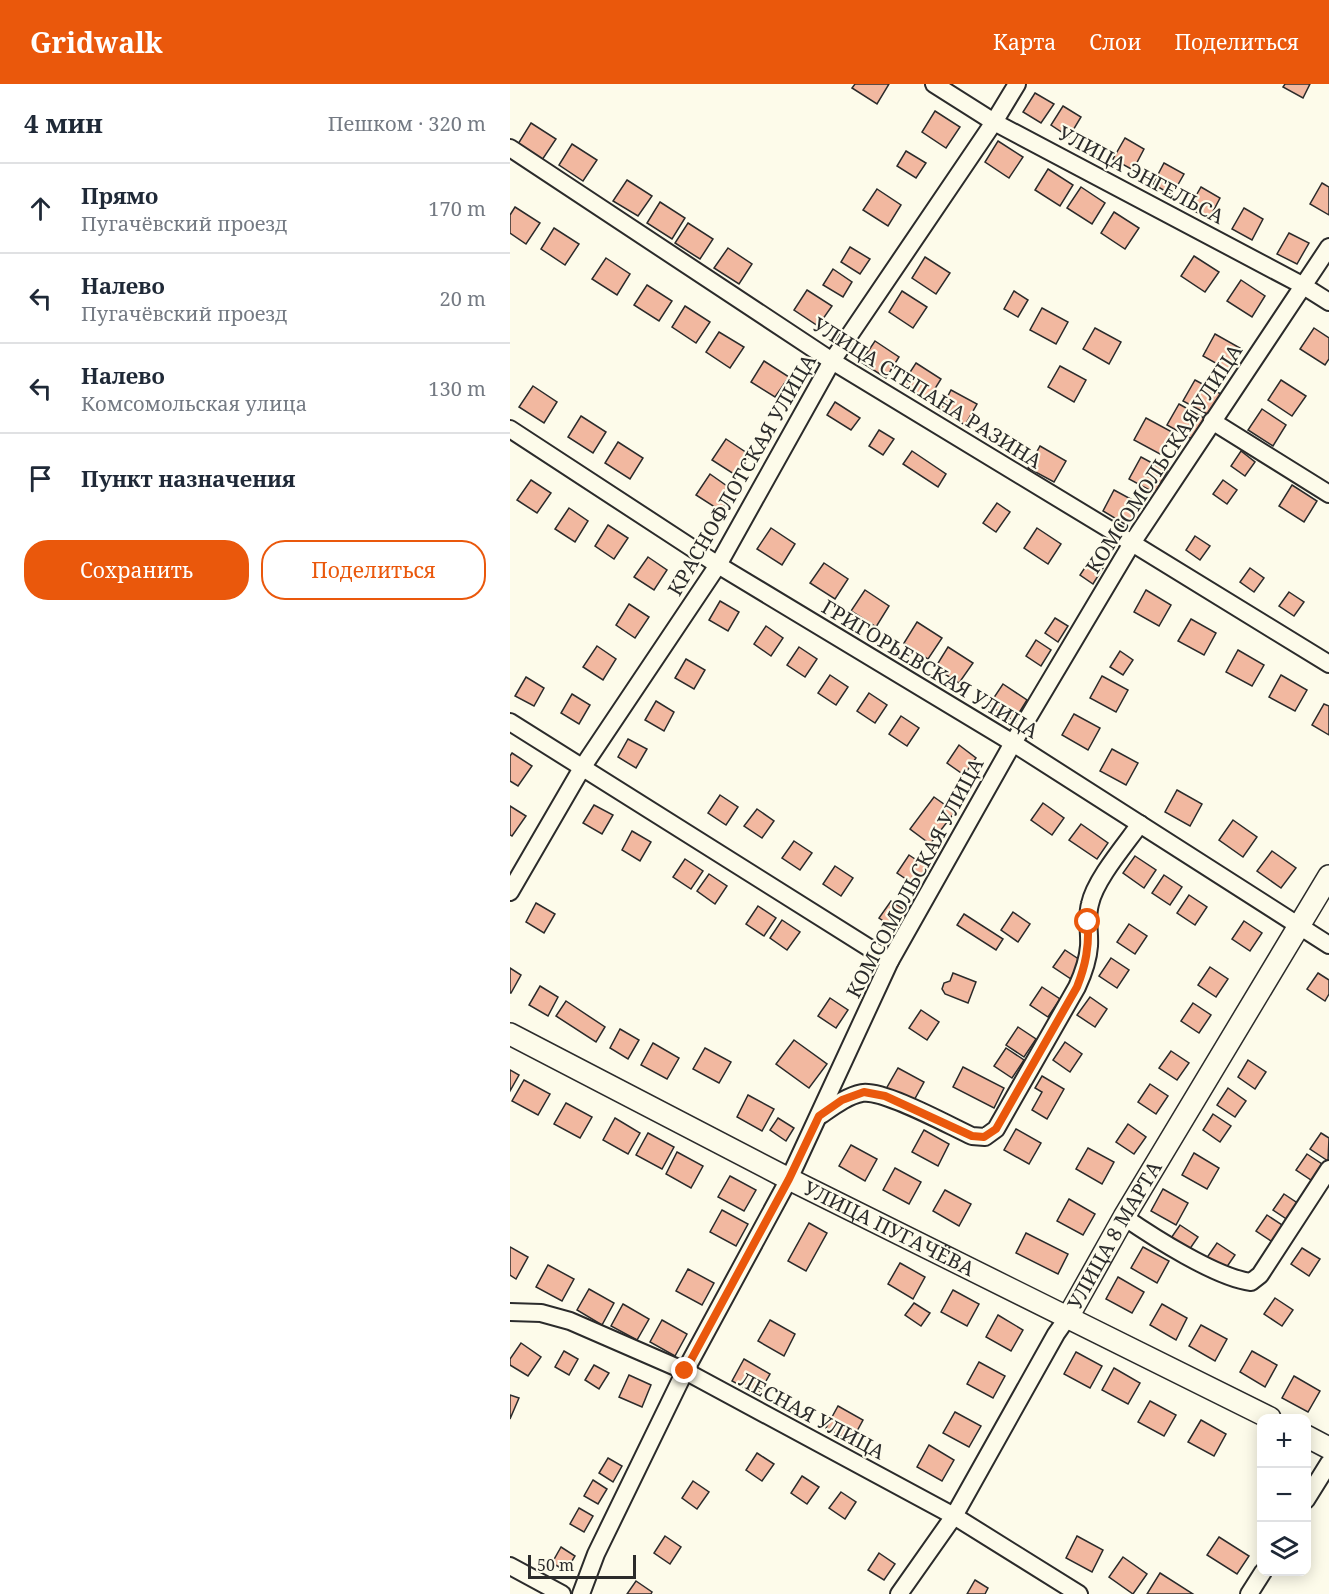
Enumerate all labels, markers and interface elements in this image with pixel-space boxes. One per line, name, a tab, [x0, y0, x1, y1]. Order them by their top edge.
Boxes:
text: Gridwalk	[30, 23, 163, 61]
text: Карта	[993, 28, 1056, 56]
text: Слои	[1089, 28, 1141, 56]
text: Поделиться	[1174, 28, 1299, 56]
text: 4 мин	[24, 105, 103, 141]
text: Пешком · 320 m	[328, 110, 486, 137]
street label: УЛИЦА ЭНГЕЛЬСА	[1053, 119, 1230, 230]
text: Прямо	[81, 180, 158, 210]
icon: ahead	[24, 192, 57, 225]
text: 170 m	[428, 195, 486, 222]
text: Пугачёвский проезд	[81, 210, 287, 237]
text: Налево	[81, 270, 165, 300]
icon: left	[24, 282, 57, 315]
text: 20 m	[440, 285, 486, 312]
text: Пугачёвский проезд	[81, 300, 287, 327]
street label: УЛИЦА СТЕПАНА РАЗИНА	[808, 311, 1048, 475]
street label: КОМСОМОЛЬСКАЯ УЛИЦА	[1079, 338, 1248, 579]
street label: КРАСНОФЛОТСКАЯ УЛИЦА	[661, 348, 822, 601]
text: Налево	[81, 360, 165, 390]
icon: left	[24, 372, 57, 405]
text: 130 m	[428, 375, 486, 402]
text: Комсомольская улица	[81, 390, 307, 417]
icon: arrive	[24, 462, 57, 495]
text: Пункт назначения	[81, 463, 295, 493]
button: Сохранить	[24, 540, 249, 600]
button: Поделиться	[261, 540, 486, 600]
street label: ГРИГОРЬЕВСКАЯ УЛИЦА	[817, 593, 1044, 745]
street label: КОМСОМОЛЬСКАЯ УЛИЦА	[840, 752, 990, 1003]
route start	[1074, 908, 1100, 934]
street label: УЛИЦА 8 МАРТА	[1061, 1155, 1168, 1314]
street label: УЛИЦА ПУГАЧЁВА	[799, 1174, 980, 1282]
route end	[671, 1357, 697, 1383]
street label: ЛЕСНАЯ УЛИЦА	[735, 1366, 891, 1466]
map controls	[1257, 1414, 1311, 1576]
button: +	[1257, 1414, 1311, 1468]
button: −	[1257, 1468, 1311, 1522]
button: layers	[1257, 1522, 1311, 1576]
scale bar	[528, 1552, 636, 1580]
text: 50 m	[537, 1554, 574, 1576]

